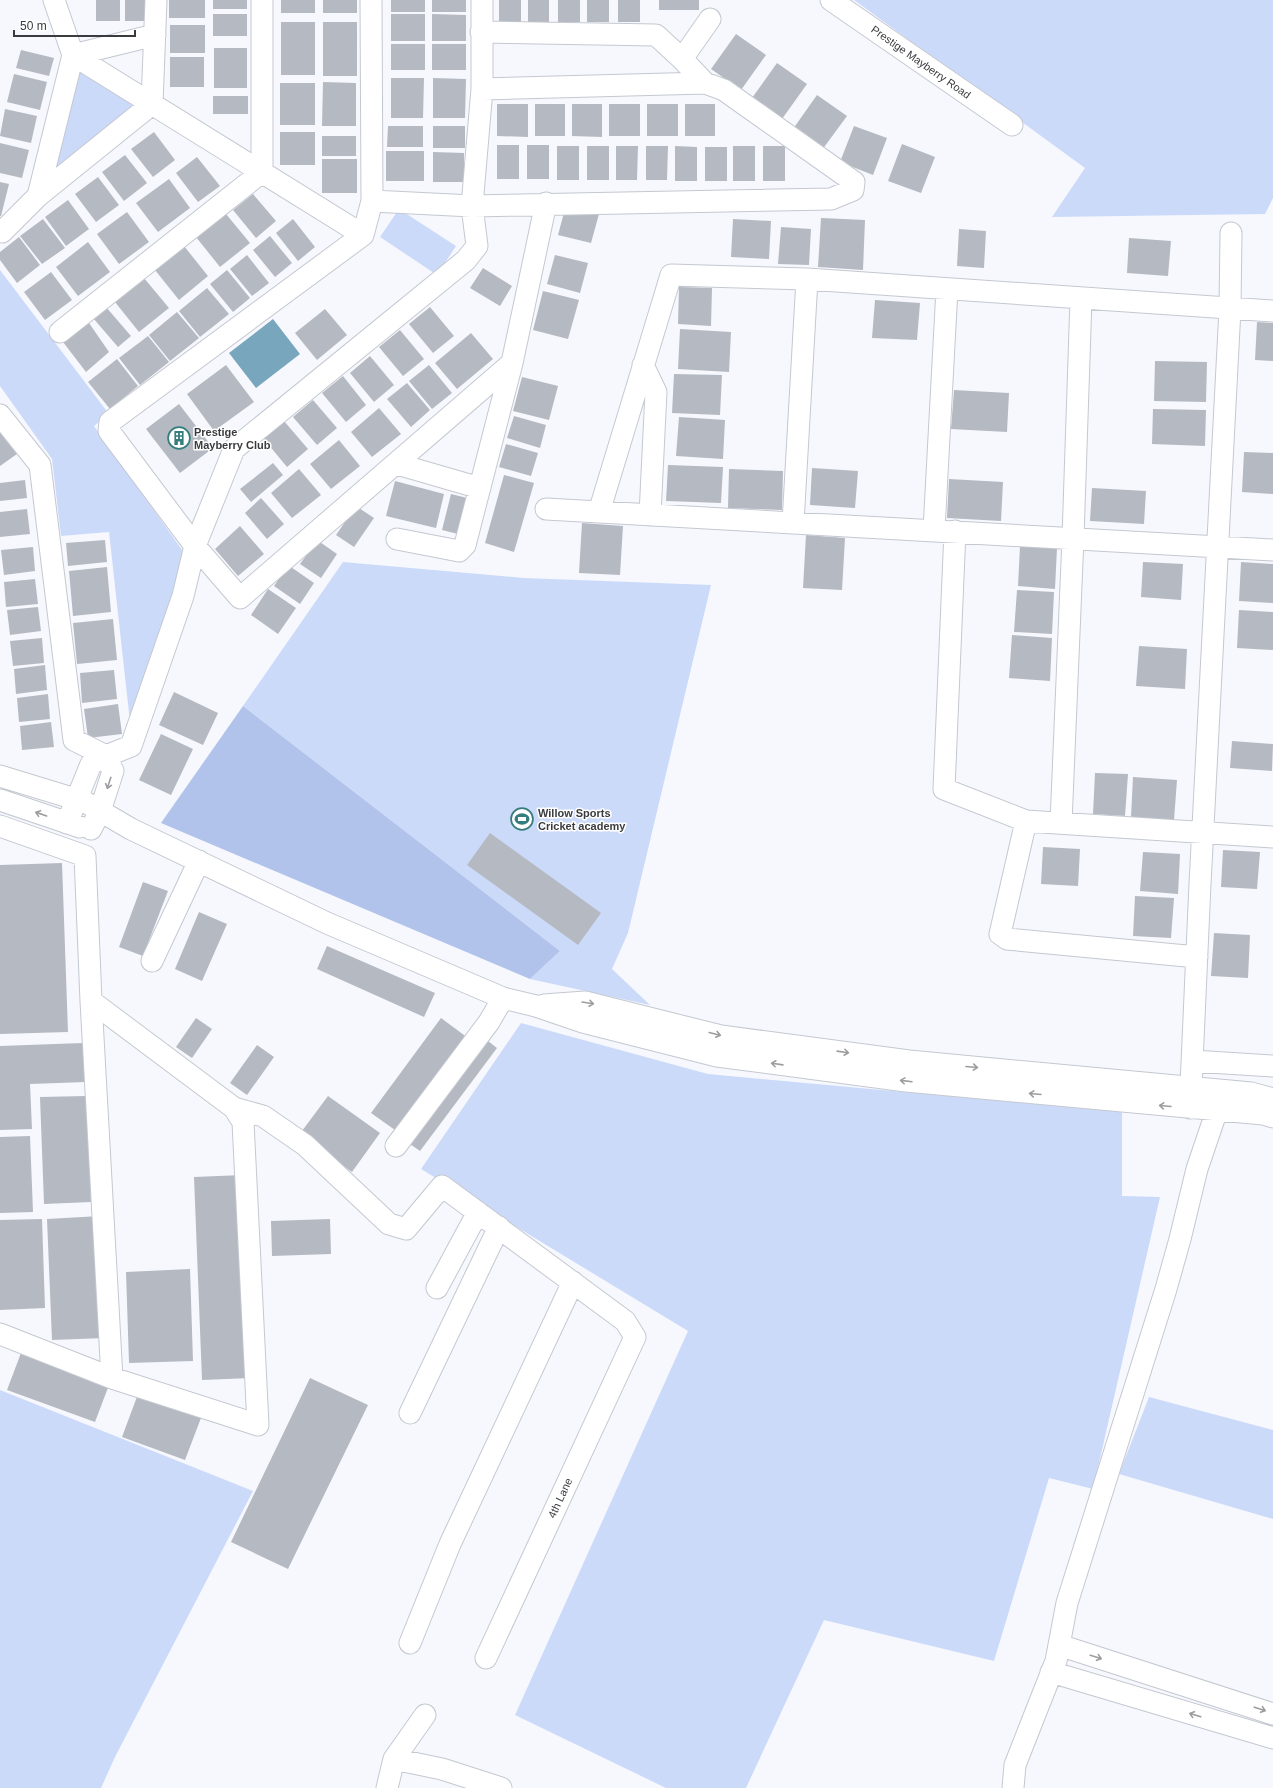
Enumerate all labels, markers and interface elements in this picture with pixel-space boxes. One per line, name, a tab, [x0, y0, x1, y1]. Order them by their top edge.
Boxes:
scale bar	[14, 12, 135, 38]
text: 50 m	[20, 19, 47, 33]
street label: Prestige Mayberry Road	[869, 23, 973, 101]
building icon: Prestige Mayberry Club	[166, 425, 192, 451]
place label: Prestige Mayberry Club	[194, 426, 271, 451]
one-way arrow	[105, 776, 112, 789]
sports icon: Willow Sports Cricket academy	[509, 806, 535, 832]
place label: Willow Sports Cricket academy	[538, 807, 626, 832]
one-way arrow	[34, 810, 47, 817]
one-way arrow	[582, 999, 595, 1007]
one-way arrow	[708, 1031, 721, 1038]
one-way arrow	[836, 1048, 849, 1056]
one-way arrow	[771, 1060, 784, 1068]
one-way arrow	[965, 1064, 978, 1071]
one-way arrow	[900, 1077, 913, 1085]
one-way arrow	[1029, 1090, 1042, 1097]
one-way arrow	[1159, 1102, 1172, 1109]
street label: 4th Lane	[546, 1476, 574, 1520]
one-way arrow	[1089, 1653, 1101, 1661]
one-way arrow	[1253, 1706, 1266, 1713]
one-way arrow	[1189, 1711, 1202, 1718]

